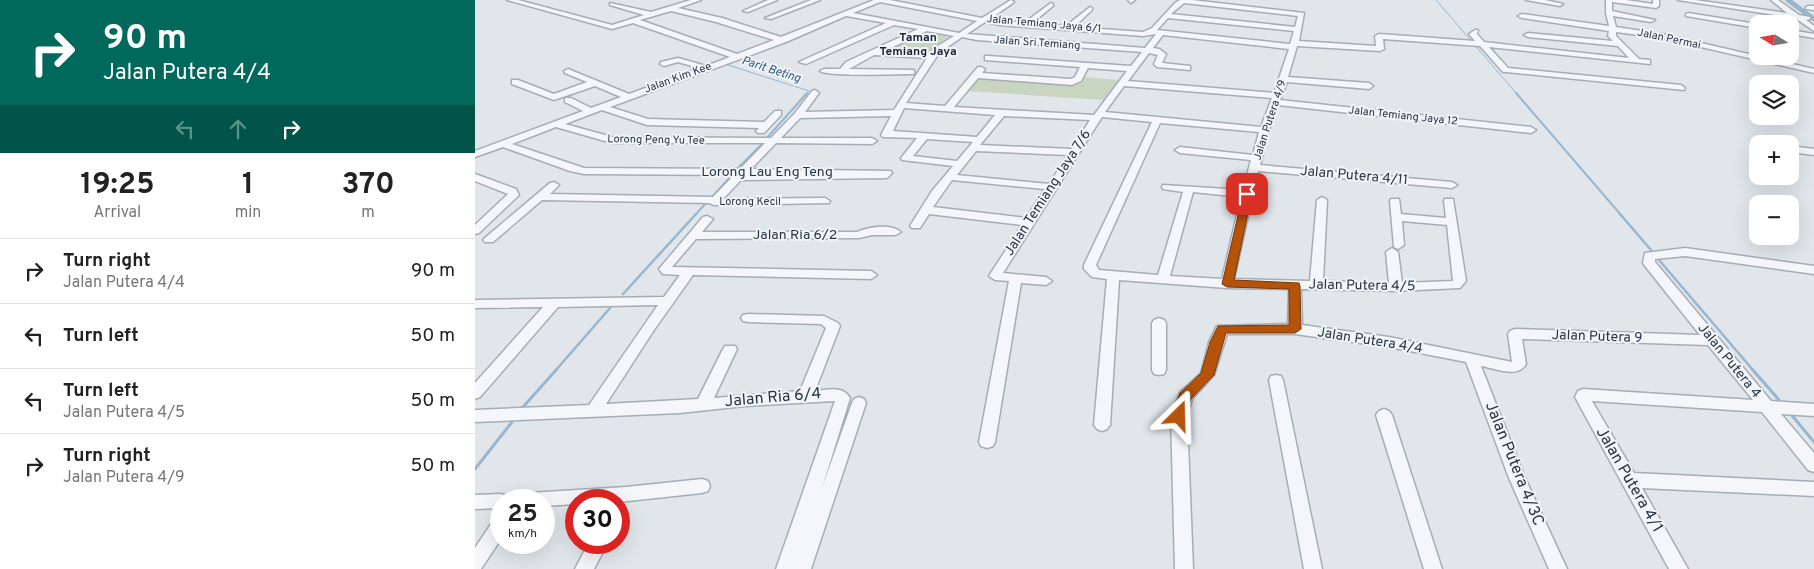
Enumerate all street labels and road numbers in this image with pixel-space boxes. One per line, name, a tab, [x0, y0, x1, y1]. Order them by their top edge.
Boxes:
street label: Jalan Temiang Jaya 6/1	[986, 12, 1102, 36]
street label: Jalan Permai	[1636, 25, 1702, 53]
street label: Jalan Sri Temiang	[993, 33, 1081, 53]
street label: Jalan Kim Kee	[643, 59, 714, 97]
street label: Jalan Putera 4/9	[1250, 78, 1290, 162]
street label: Jalan Temiang Jaya 12	[1347, 103, 1459, 129]
street label: Jalan Temiang Jaya 7/6	[1001, 127, 1095, 259]
street label: Lorong Peng Yu Tee	[607, 132, 705, 148]
street label: Jalan Putera 4/11	[1299, 163, 1409, 189]
street label: Lorong Lau Eng Teng	[701, 164, 833, 181]
street label: Lorong Kecil	[719, 195, 781, 209]
street label: Jalan Ria 6/2	[753, 227, 837, 244]
street label: Jalan Putera 4/5	[1308, 277, 1416, 295]
street label: Jalan Putera 4	[1694, 320, 1764, 402]
street label: Jalan Putera 4/4	[1316, 324, 1424, 358]
street label: Jalan Putera 9	[1551, 327, 1643, 347]
street label: Jalan Ria 6/4	[724, 384, 822, 412]
street label: Jalan Putera 4/3C	[1480, 399, 1548, 529]
street label: Jalan Putera 4/1	[1591, 424, 1667, 536]

